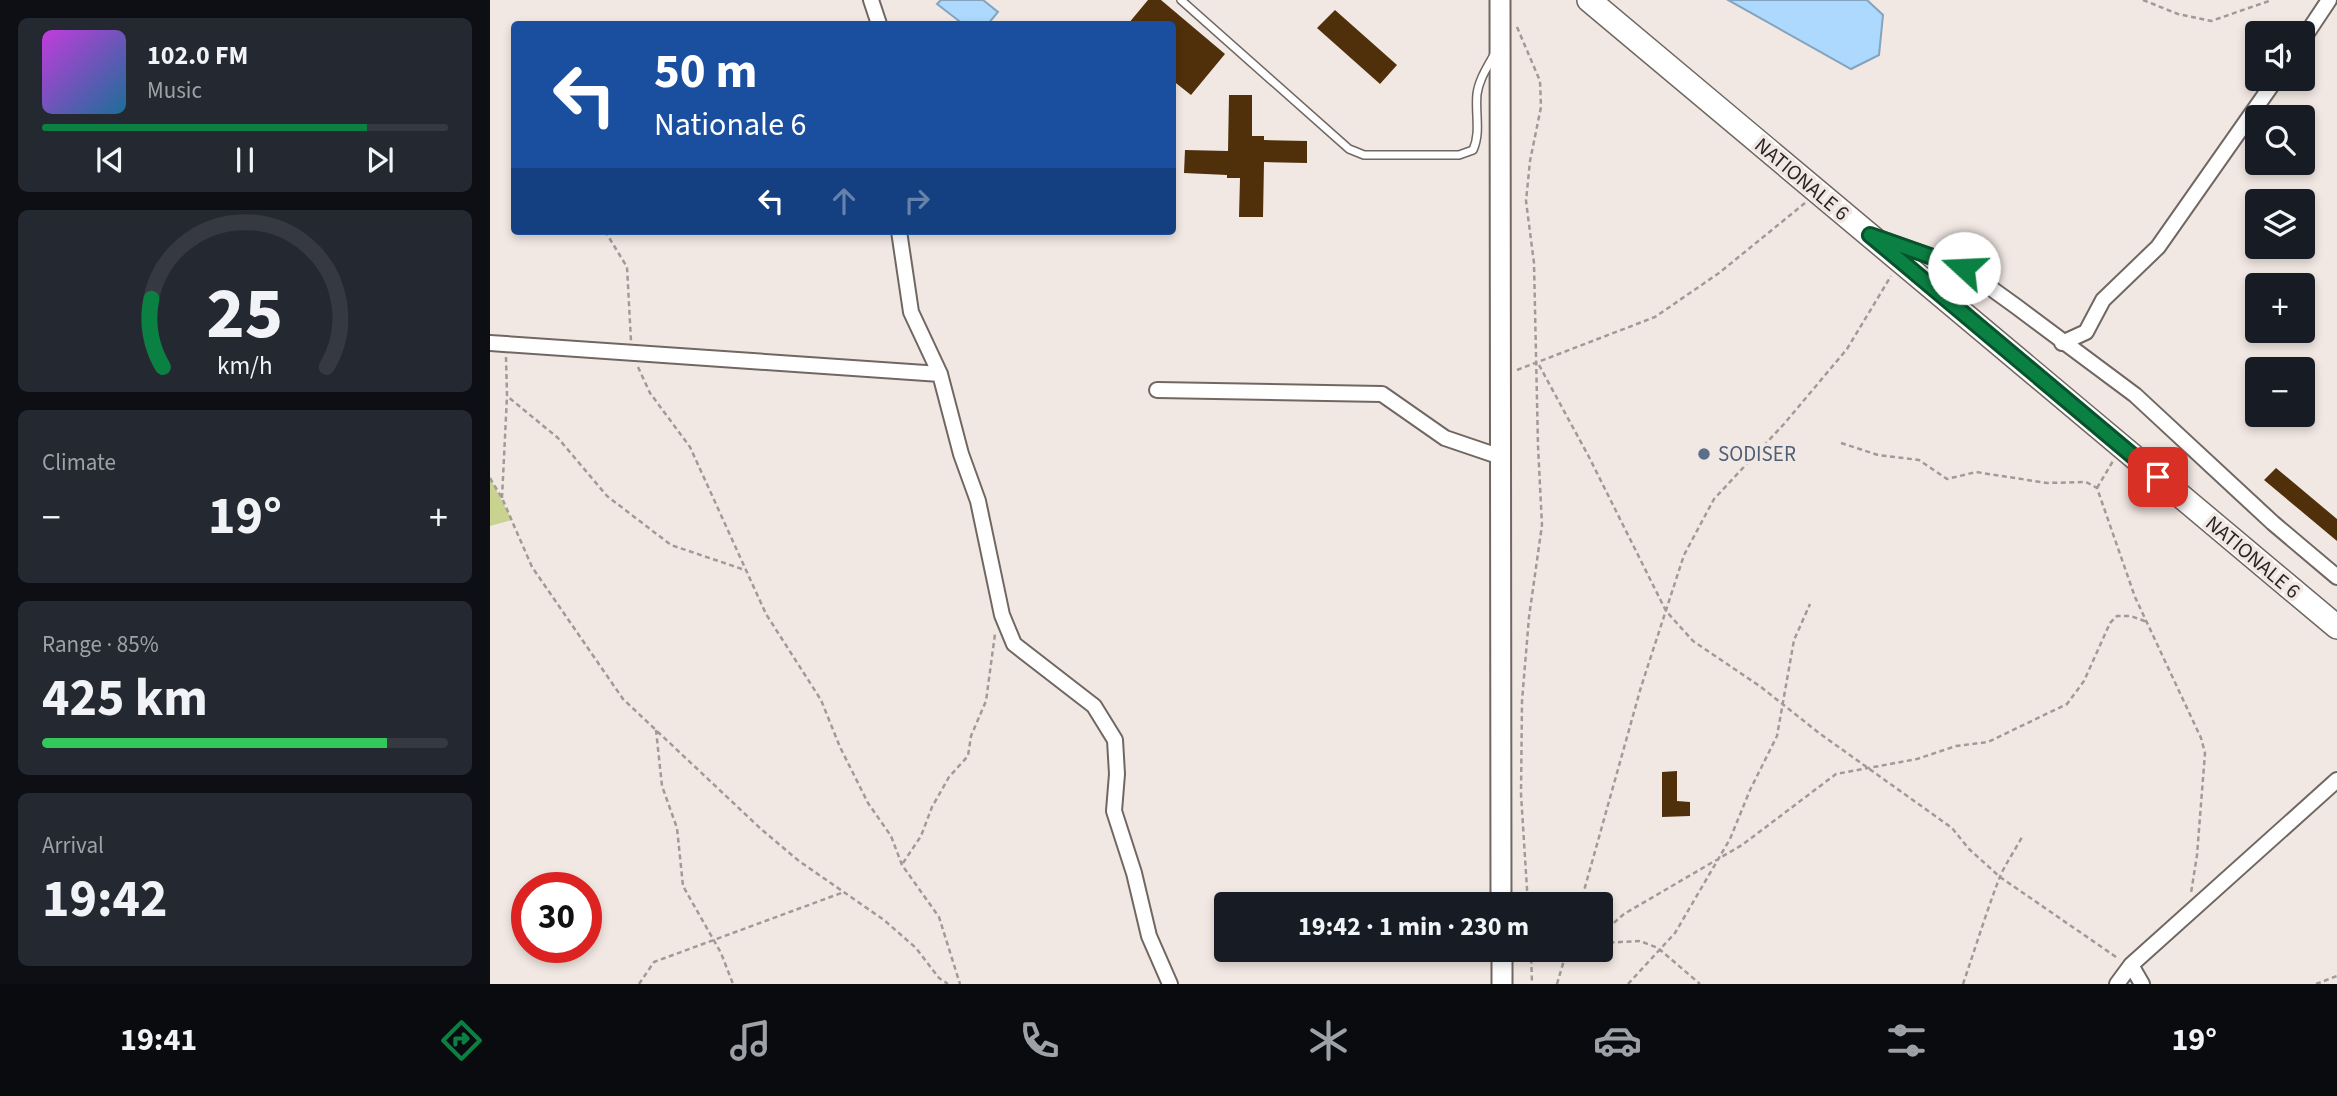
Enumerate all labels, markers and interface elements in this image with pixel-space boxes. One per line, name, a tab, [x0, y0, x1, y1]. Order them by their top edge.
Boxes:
map controls	[2245, 21, 2315, 427]
button: sound	[2245, 21, 2315, 91]
text: 102.0 FM	[147, 37, 248, 74]
text: 50 m	[654, 37, 758, 107]
icon: left	[539, 49, 630, 140]
text: Music	[147, 74, 202, 107]
text: Nationale 6	[654, 102, 806, 148]
button: search	[2245, 105, 2315, 175]
street label: NATIONALE 6	[1748, 130, 1856, 228]
icon: previous	[91, 141, 129, 179]
icon: pause	[226, 141, 264, 179]
icon: next	[361, 141, 399, 179]
icon: left	[752, 182, 790, 220]
icon: ahead	[825, 182, 863, 220]
icon: right	[898, 182, 936, 220]
button: layers	[2245, 189, 2315, 259]
position arrow	[1927, 231, 2001, 305]
text: 25	[207, 262, 283, 366]
button: +	[2245, 273, 2315, 343]
text: km/h	[217, 347, 273, 383]
button: −	[2245, 357, 2315, 427]
place label: SODISER	[1718, 439, 1796, 469]
text: Climate	[42, 446, 116, 479]
marker: SODISER	[1696, 446, 1712, 462]
pin	[2128, 447, 2188, 507]
icon: arrive	[2139, 458, 2177, 496]
text: 19°	[208, 480, 282, 554]
text: −	[42, 491, 61, 545]
text: +	[429, 491, 448, 545]
street label: NATIONALE 6	[2199, 508, 2307, 606]
text: Range · 85%	[42, 628, 159, 661]
text: 425 km	[42, 662, 208, 736]
text: Arrival	[42, 829, 104, 862]
text: 19:42	[42, 863, 167, 937]
speed limit sign: 30	[511, 872, 602, 963]
text: 19:42 · 1 min · 230 m	[1298, 908, 1529, 945]
icon: directions	[437, 1016, 486, 1065]
icon: music	[726, 1016, 775, 1065]
icon: phone	[1015, 1016, 1064, 1065]
icon: climate	[1304, 1016, 1353, 1065]
icon: car	[1593, 1016, 1642, 1065]
icon: filters	[1882, 1016, 1931, 1065]
text: 19:41	[120, 1017, 197, 1063]
text: 19°	[2171, 1017, 2217, 1063]

